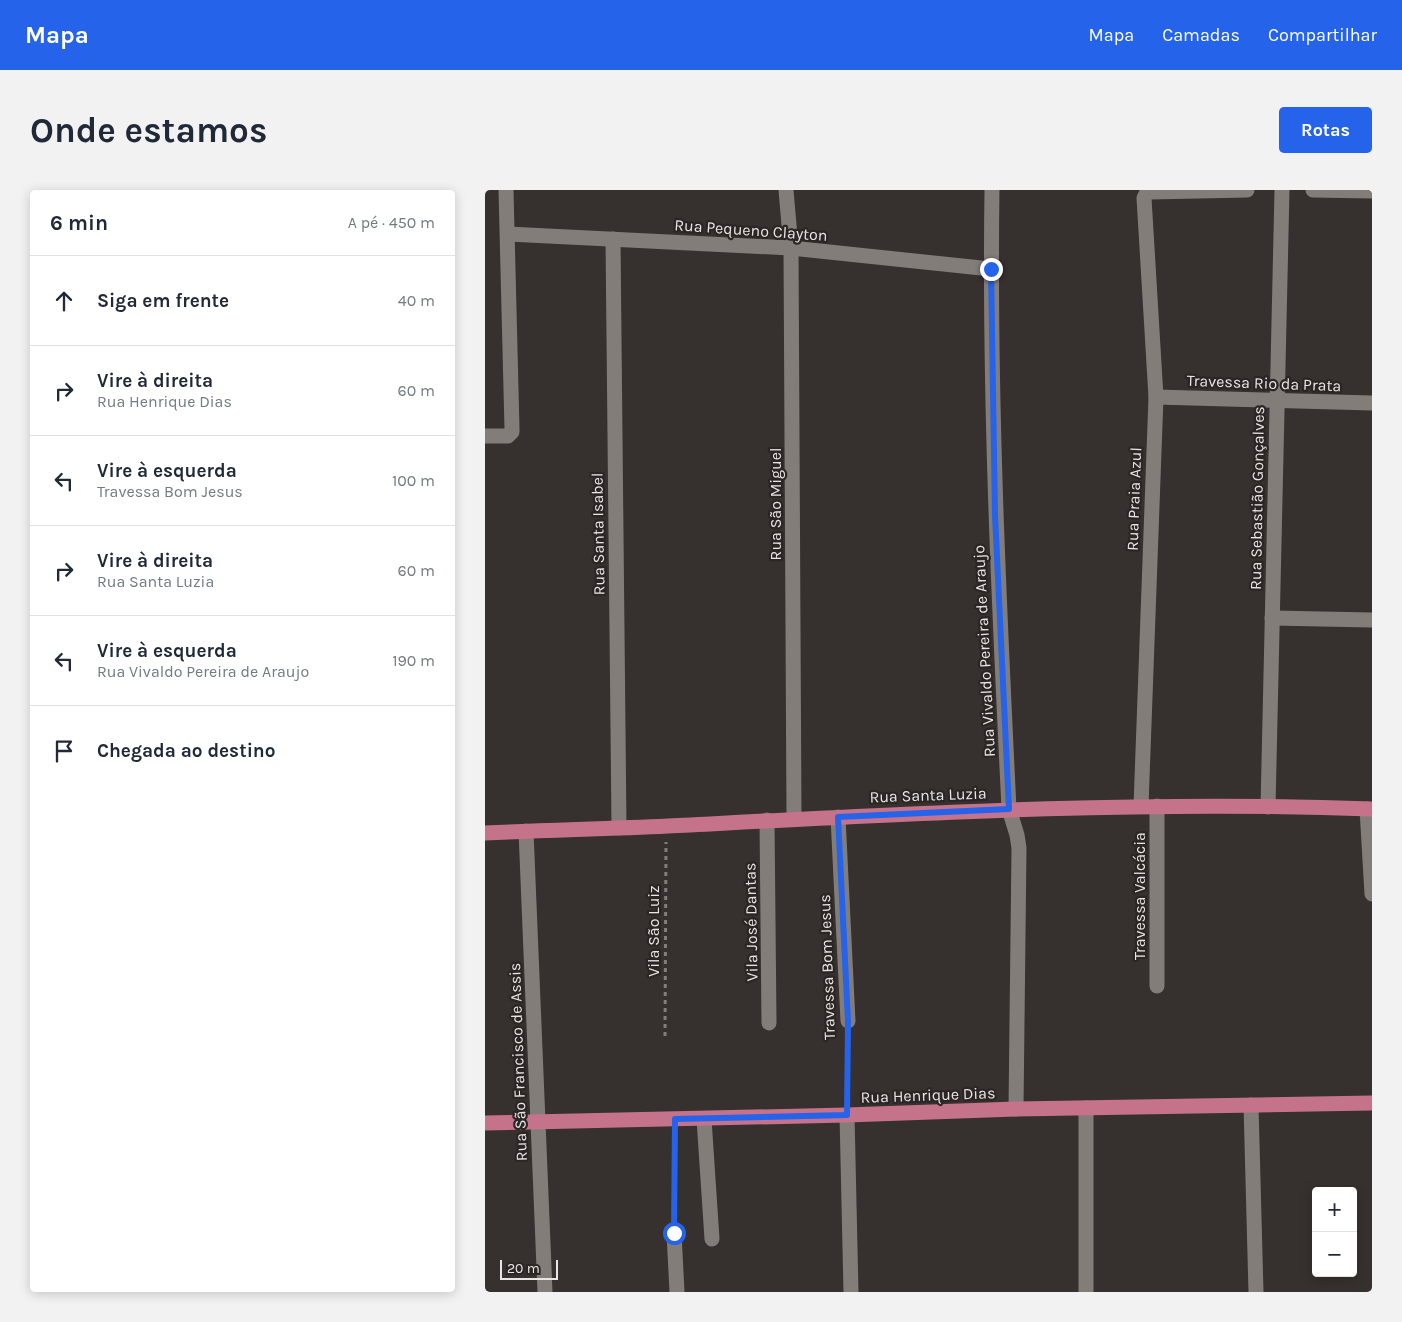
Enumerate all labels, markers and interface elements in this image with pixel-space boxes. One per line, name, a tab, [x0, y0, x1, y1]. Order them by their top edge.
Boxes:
text: Mapa	[25, 21, 89, 49]
text: Mapa	[1089, 24, 1134, 46]
text: Camadas	[1162, 24, 1240, 46]
text: Compartilhar	[1268, 24, 1377, 46]
button: Rotas	[1279, 107, 1372, 153]
text: Onde estamos	[30, 110, 267, 151]
text: 6 min	[50, 211, 108, 235]
text: A pé · 450 m	[348, 213, 435, 232]
street label: Rua Pequeno Clayton	[674, 215, 828, 245]
route end	[980, 258, 1003, 281]
icon: ahead	[50, 287, 78, 315]
text: Siga em frente	[97, 290, 229, 312]
text: 40 m	[398, 291, 435, 310]
text: Vire à direita	[97, 370, 213, 392]
street label: Travessa Rio da Prata	[1186, 371, 1342, 395]
icon: right	[50, 377, 78, 405]
text: 60 m	[398, 381, 435, 400]
text: Rua Henrique Dias	[97, 392, 232, 411]
street label: Rua Sebastião Gonçalves	[1246, 406, 1268, 590]
street label: Rua Praia Azul	[1123, 447, 1145, 551]
street label: Rua São Miguel	[766, 448, 785, 560]
text: Vire à esquerda	[97, 460, 237, 482]
icon: left	[50, 467, 78, 495]
text: 100 m	[392, 471, 435, 490]
street label: Rua Santa Isabel	[587, 472, 609, 596]
text: Travessa Bom Jesus	[97, 482, 243, 501]
street label: Rua Vivaldo Pereira de Araujo	[969, 545, 999, 757]
text: Vire à direita	[97, 550, 213, 572]
icon: right	[50, 557, 78, 585]
text: 60 m	[398, 561, 435, 580]
text: Rua Santa Luzia	[97, 572, 214, 591]
text: Vire à esquerda	[97, 640, 237, 662]
icon: left	[50, 647, 78, 675]
text: 190 m	[392, 651, 435, 670]
text: Rua Vivaldo Pereira de Araujo	[97, 662, 309, 681]
icon: arrive	[50, 737, 78, 765]
text: Chegada ao destino	[97, 740, 275, 762]
street label: Rua Santa Luzia	[869, 783, 987, 807]
street label: Travessa Valcácia	[1130, 832, 1149, 960]
street label: Vila José Dantas	[740, 862, 762, 982]
street label: Vila São Luiz	[644, 885, 663, 977]
street label: Travessa Bom Jesus	[815, 894, 839, 1040]
street label: Rua São Francisco de Assis	[505, 962, 531, 1162]
street label: Rua Henrique Dias	[860, 1083, 996, 1107]
map controls	[1312, 1187, 1357, 1277]
button: +	[1312, 1187, 1357, 1232]
route start	[663, 1222, 686, 1245]
button: −	[1312, 1232, 1357, 1277]
scale bar	[500, 1257, 557, 1280]
text: 20 m	[507, 1260, 540, 1277]

